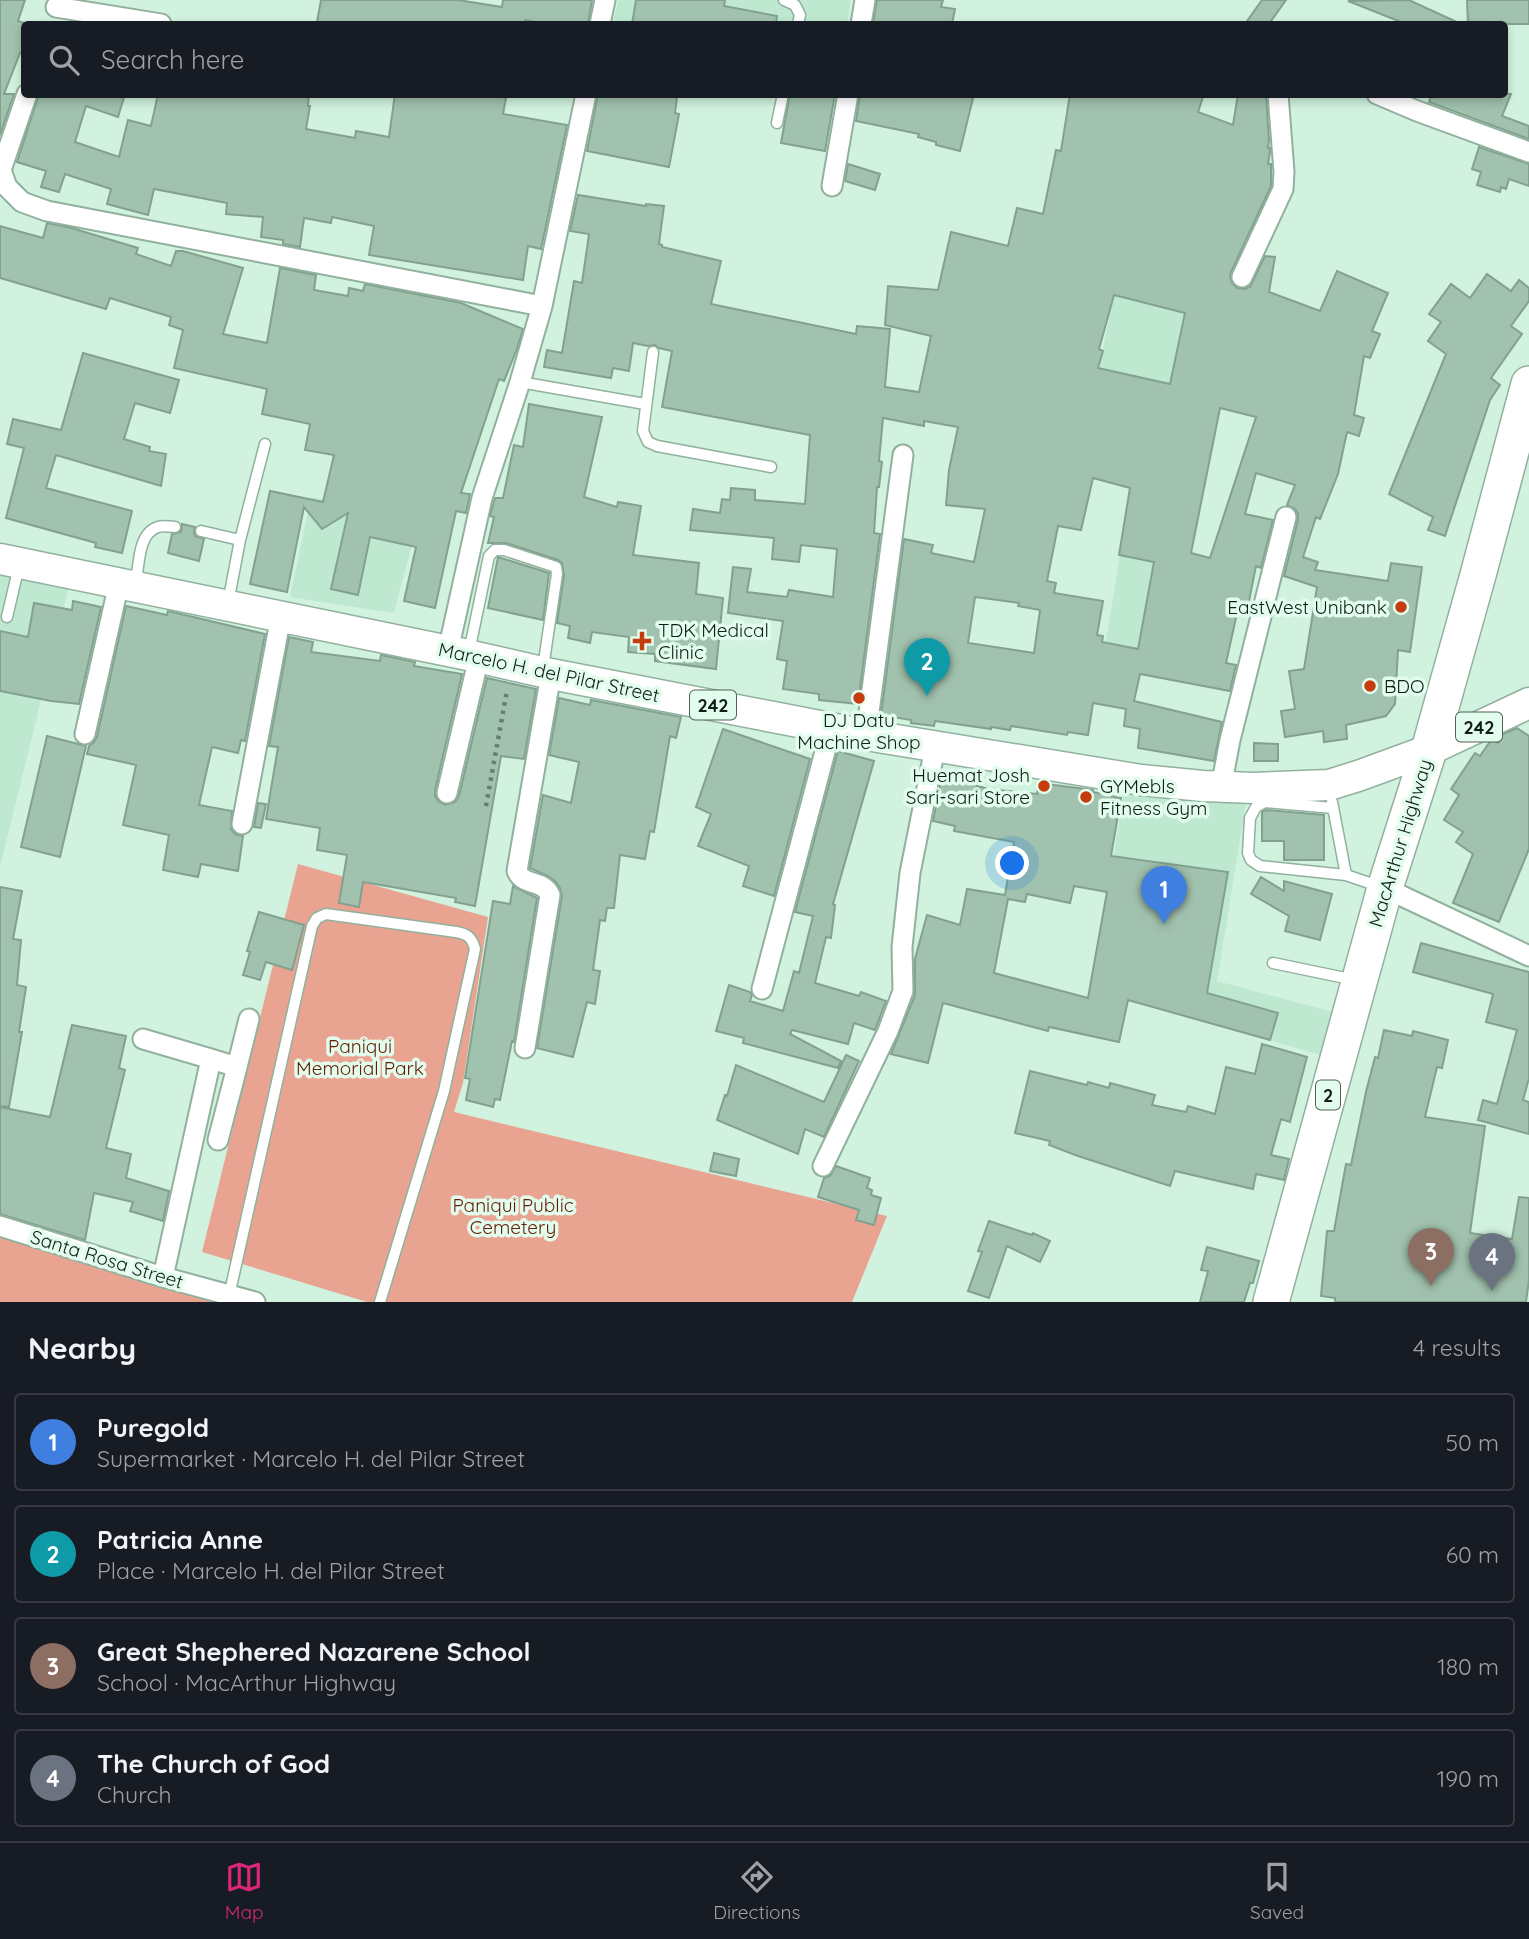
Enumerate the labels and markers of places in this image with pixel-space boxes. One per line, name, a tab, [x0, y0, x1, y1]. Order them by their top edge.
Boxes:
place label: EastWest Unibank	[1227, 595, 1387, 619]
marker: EastWest Unibank	[1393, 599, 1409, 615]
place label: TDK Medical Clinic	[658, 618, 769, 664]
marker: TDK Medical Clinic	[632, 631, 652, 651]
pin: 2	[904, 638, 950, 696]
place label: BDO	[1384, 674, 1425, 698]
marker: BDO	[1362, 678, 1378, 694]
marker: DJ Datu Machine Shop	[851, 690, 867, 706]
place label: DJ Datu Machine Shop	[797, 708, 921, 754]
place label: Huemat Josh Sari-sari Store	[906, 763, 1030, 809]
place label: GYMebls Fitness Gym	[1100, 774, 1207, 820]
marker: Huemat Josh Sari-sari Store	[1036, 778, 1052, 794]
marker: GYMebls Fitness Gym	[1078, 789, 1094, 805]
pin: 1	[1141, 866, 1187, 924]
pin: 3	[1408, 1228, 1454, 1286]
pin: 4	[1469, 1233, 1515, 1291]

